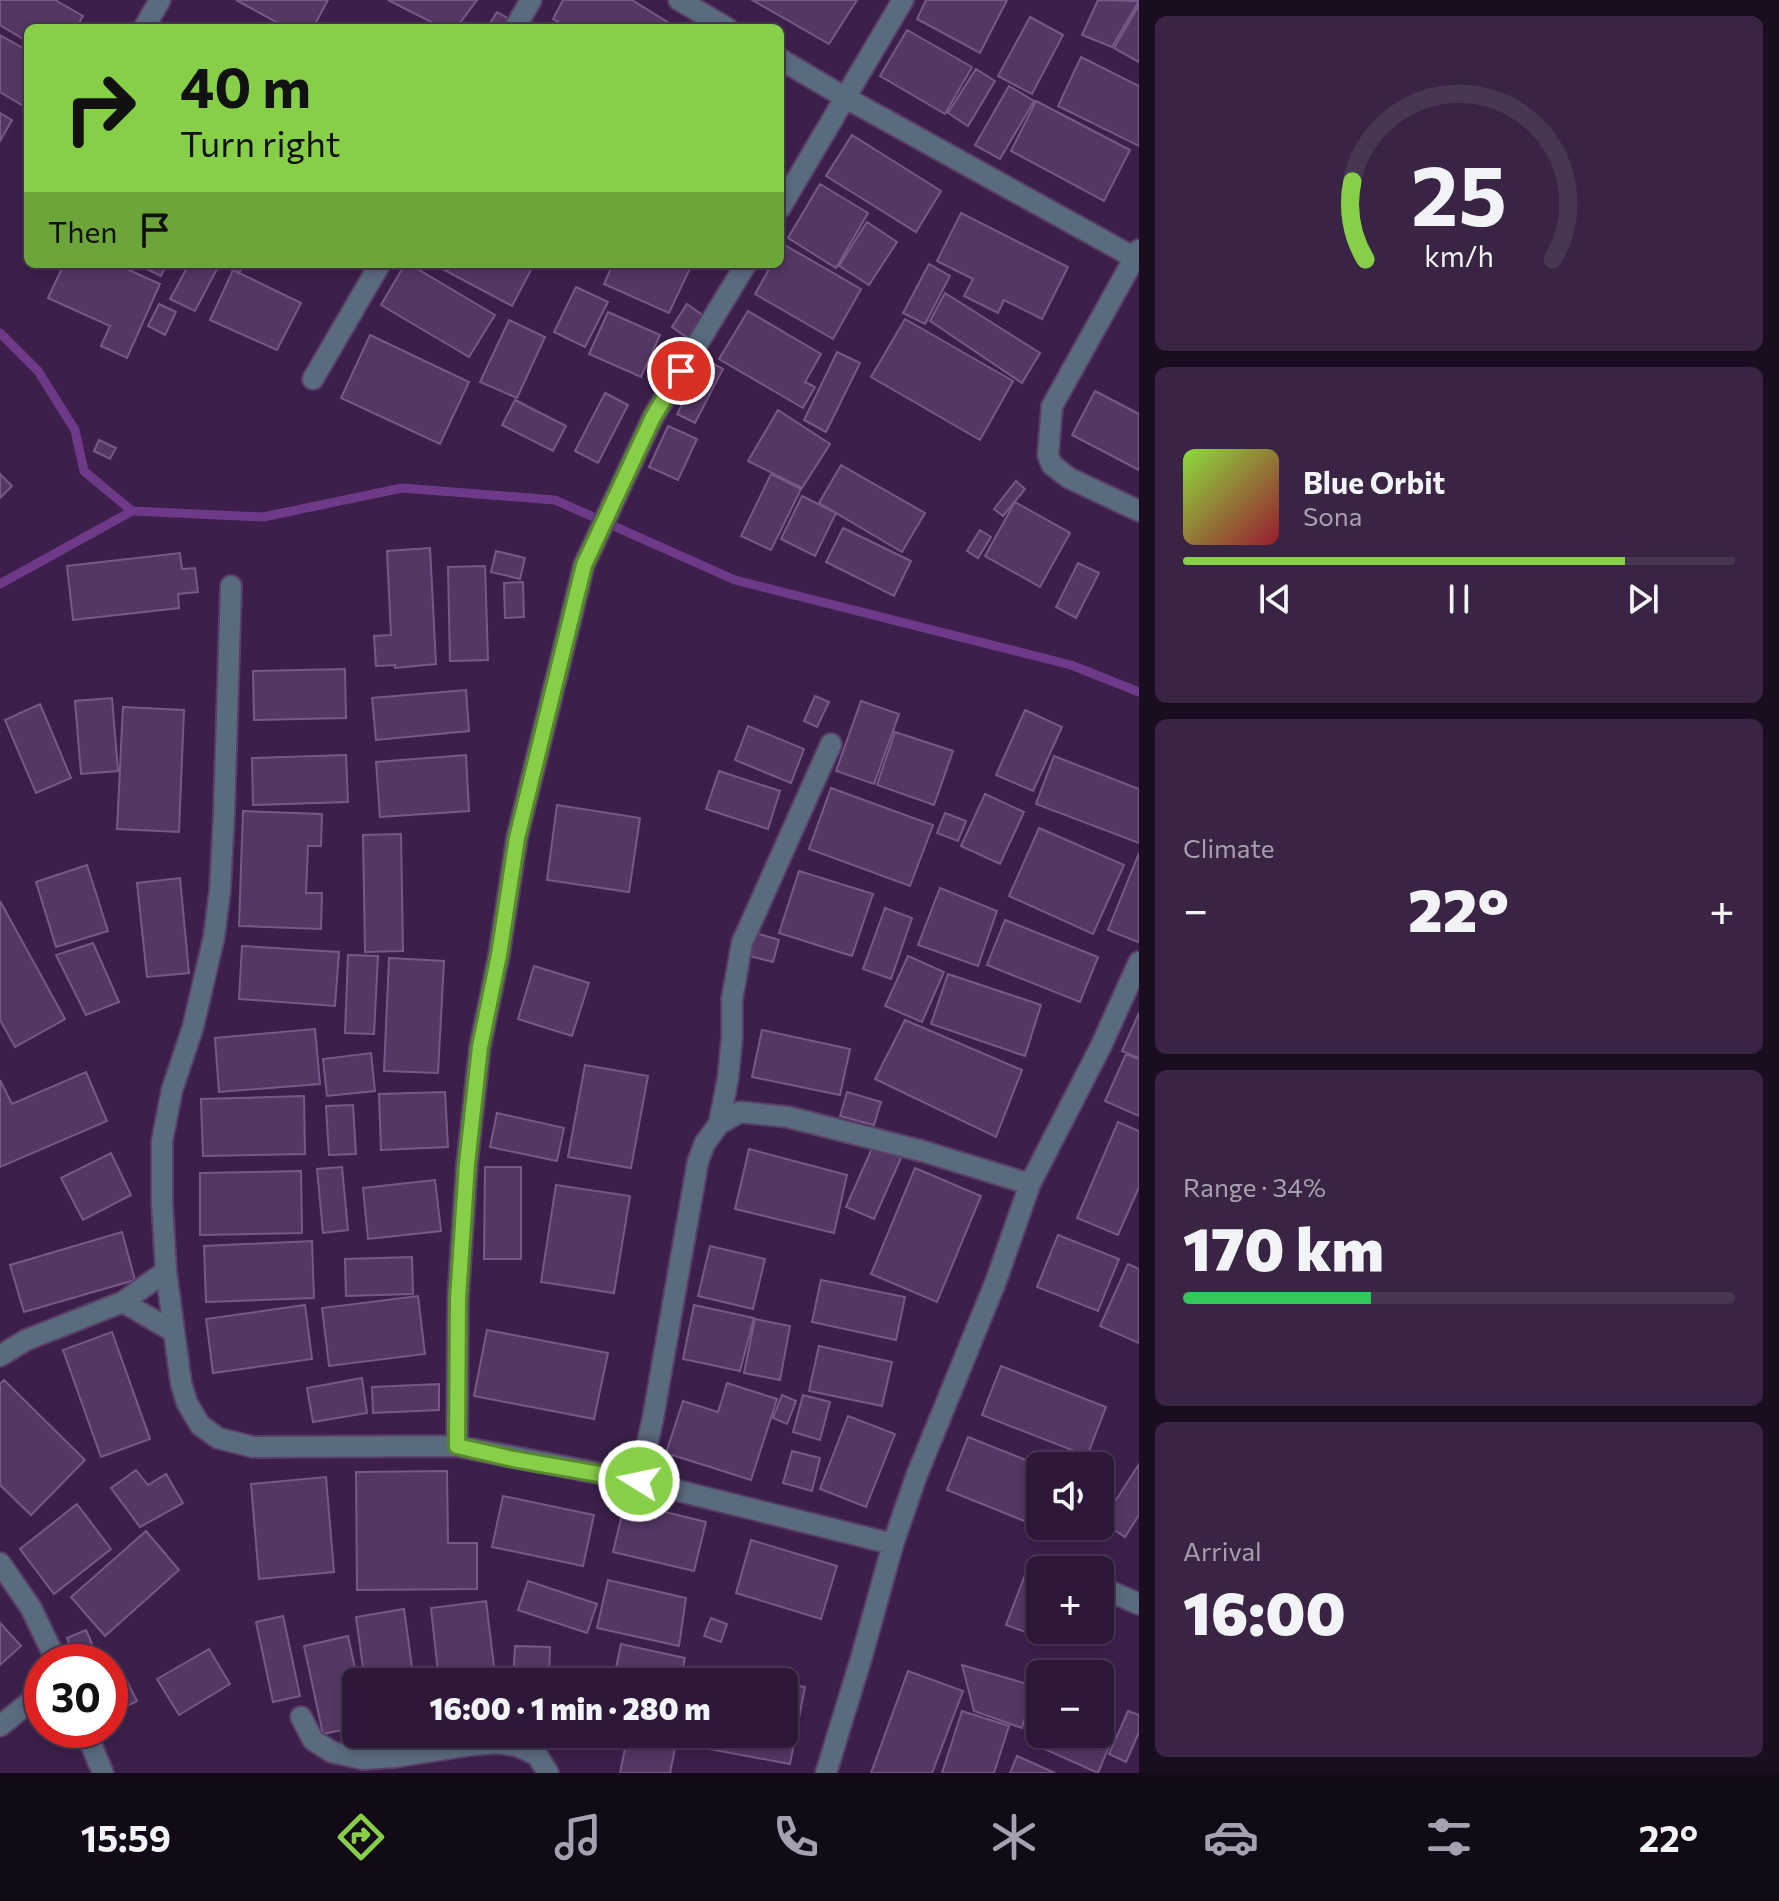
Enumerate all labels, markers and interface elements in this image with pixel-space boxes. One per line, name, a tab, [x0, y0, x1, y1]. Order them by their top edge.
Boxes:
text: 40 m	[180, 51, 311, 120]
icon: right	[48, 56, 152, 160]
text: Turn right	[180, 120, 341, 164]
text: 25	[1411, 140, 1507, 242]
icon: arrive	[133, 208, 177, 252]
text: Then	[48, 212, 117, 249]
text: km/h	[1424, 238, 1494, 273]
pin	[647, 337, 715, 405]
icon: arrive	[659, 349, 703, 393]
text: Blue Orbit	[1303, 463, 1445, 500]
text: Sona	[1303, 500, 1362, 531]
icon: previous	[1253, 577, 1297, 621]
icon: pause	[1437, 577, 1481, 621]
icon: next	[1621, 577, 1665, 621]
text: Climate	[1183, 832, 1275, 863]
text: 22°	[1408, 871, 1509, 944]
text: −	[1183, 881, 1208, 935]
text: +	[1709, 881, 1735, 935]
text: Range · 34%	[1183, 1171, 1326, 1202]
text: 170 km	[1183, 1210, 1384, 1283]
position arrow	[597, 1439, 681, 1523]
map controls	[1026, 1452, 1114, 1748]
button: sound	[1026, 1452, 1114, 1540]
text: Arrival	[1183, 1535, 1262, 1566]
button: +	[1026, 1556, 1114, 1644]
text: 16:00	[1183, 1574, 1346, 1647]
speed limit sign: 30	[24, 1644, 128, 1748]
button: −	[1026, 1660, 1114, 1748]
text: 16:00 · 1 min · 280 m	[430, 1689, 710, 1726]
icon: directions	[333, 1809, 389, 1865]
icon: music	[550, 1809, 606, 1865]
icon: phone	[768, 1809, 824, 1865]
icon: climate	[986, 1809, 1042, 1865]
icon: car	[1203, 1809, 1259, 1865]
icon: filters	[1421, 1809, 1477, 1865]
text: 15:59	[81, 1815, 171, 1859]
text: 22°	[1639, 1815, 1698, 1859]

